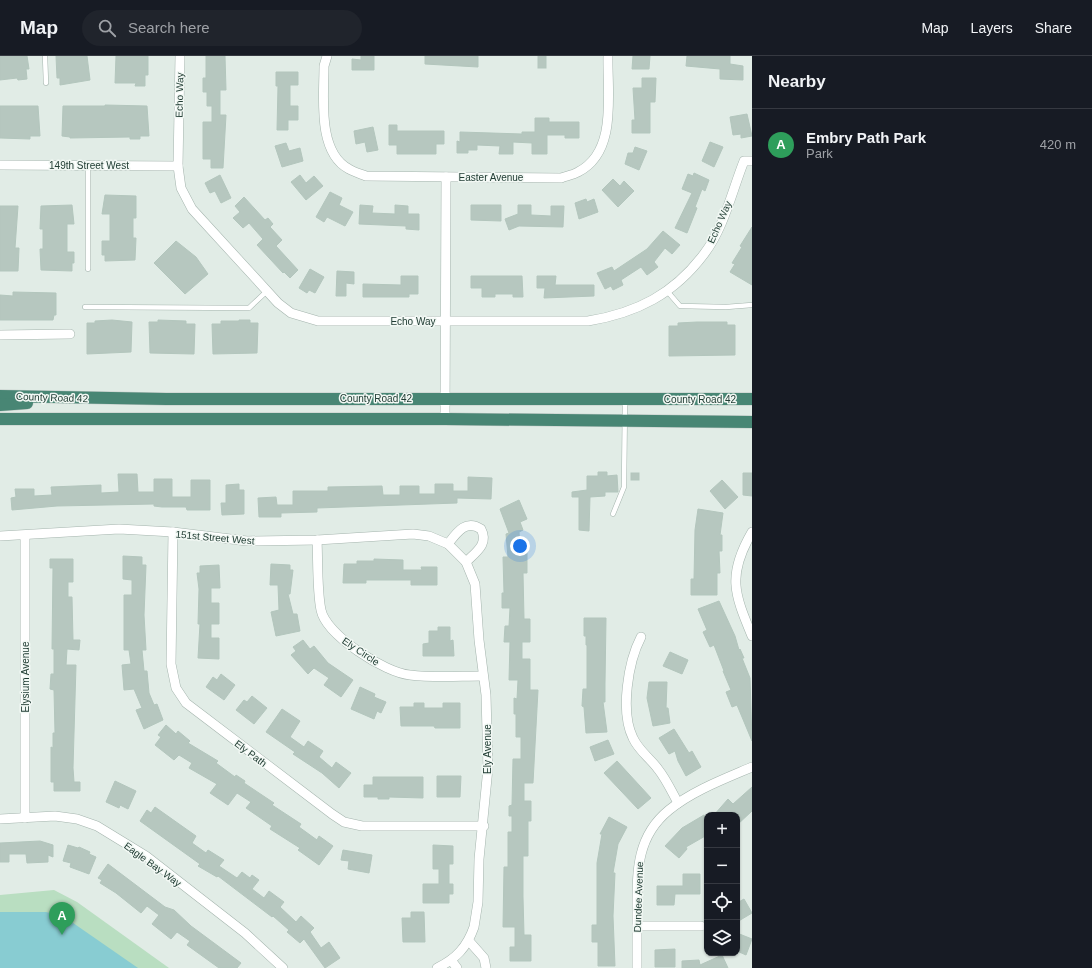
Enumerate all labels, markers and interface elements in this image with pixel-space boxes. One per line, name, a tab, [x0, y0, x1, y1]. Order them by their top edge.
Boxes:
search box	[82, 10, 362, 46]
text: Map	[20, 17, 58, 38]
icon: search	[96, 17, 118, 39]
text: Search here	[128, 19, 210, 36]
text: Map	[921, 20, 949, 36]
text: Layers	[971, 20, 1013, 36]
text: Share	[1035, 20, 1072, 36]
street label: Echo Way	[174, 72, 185, 118]
text: Nearby	[768, 72, 826, 91]
text: Embry Path Park	[806, 129, 926, 146]
text: A	[776, 137, 786, 152]
text: 420 m	[1040, 137, 1076, 152]
text: Park	[806, 146, 833, 161]
street label: 149th Street West	[49, 160, 129, 171]
street label: Easter Avenue	[459, 172, 524, 183]
street label: Echo Way	[705, 199, 734, 245]
street label: Echo Way	[390, 316, 436, 327]
street label: County Road 42	[16, 391, 89, 404]
street label: County Road 42	[340, 393, 413, 404]
street label: County Road 42	[664, 394, 737, 405]
street label: 151st Street West	[175, 529, 255, 546]
your location	[510, 536, 530, 556]
street label: Ely Circle	[340, 635, 382, 668]
street label: Elysium Avenue	[20, 641, 31, 712]
street label: Ely Avenue	[482, 724, 493, 774]
street label: Ely Path	[233, 738, 269, 769]
map controls	[704, 812, 740, 956]
button: +	[704, 812, 740, 848]
street label: Eagle Bay Way	[122, 840, 183, 889]
button: −	[704, 848, 740, 884]
street label: Dundee Avenue	[632, 861, 645, 933]
button: locate	[704, 884, 740, 920]
pin: A	[49, 902, 75, 935]
button: layers	[704, 920, 740, 956]

